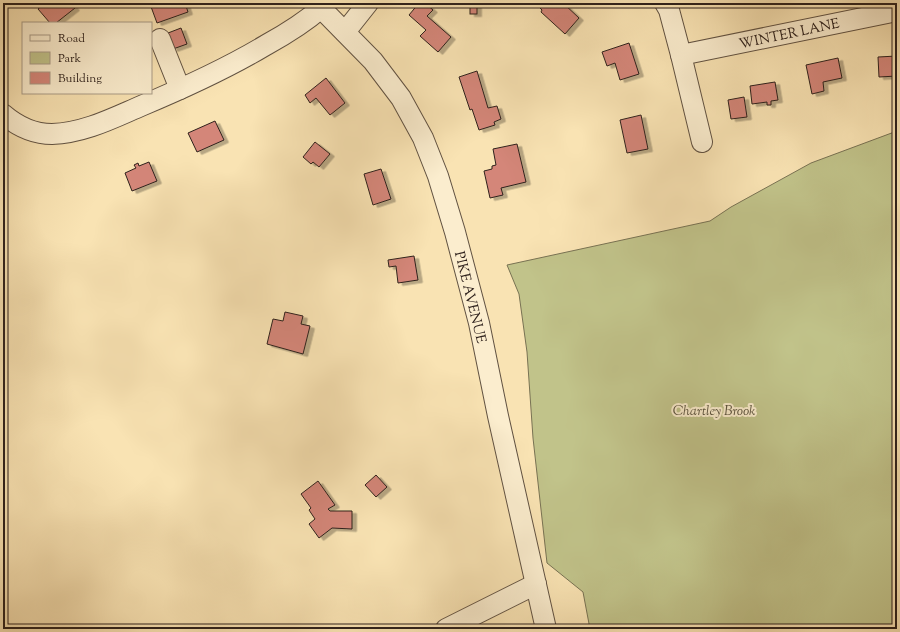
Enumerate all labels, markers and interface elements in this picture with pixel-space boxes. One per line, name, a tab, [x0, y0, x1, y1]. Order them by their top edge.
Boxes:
street label: WINTER LANE	[737, 14, 842, 55]
legend	[22, 22, 152, 94]
text: Road	[58, 30, 85, 48]
text: Park	[58, 50, 81, 68]
text: Building	[58, 70, 102, 88]
street label: PIKE AVENUE	[448, 249, 490, 346]
park label: Chartley Brook	[673, 402, 756, 422]

